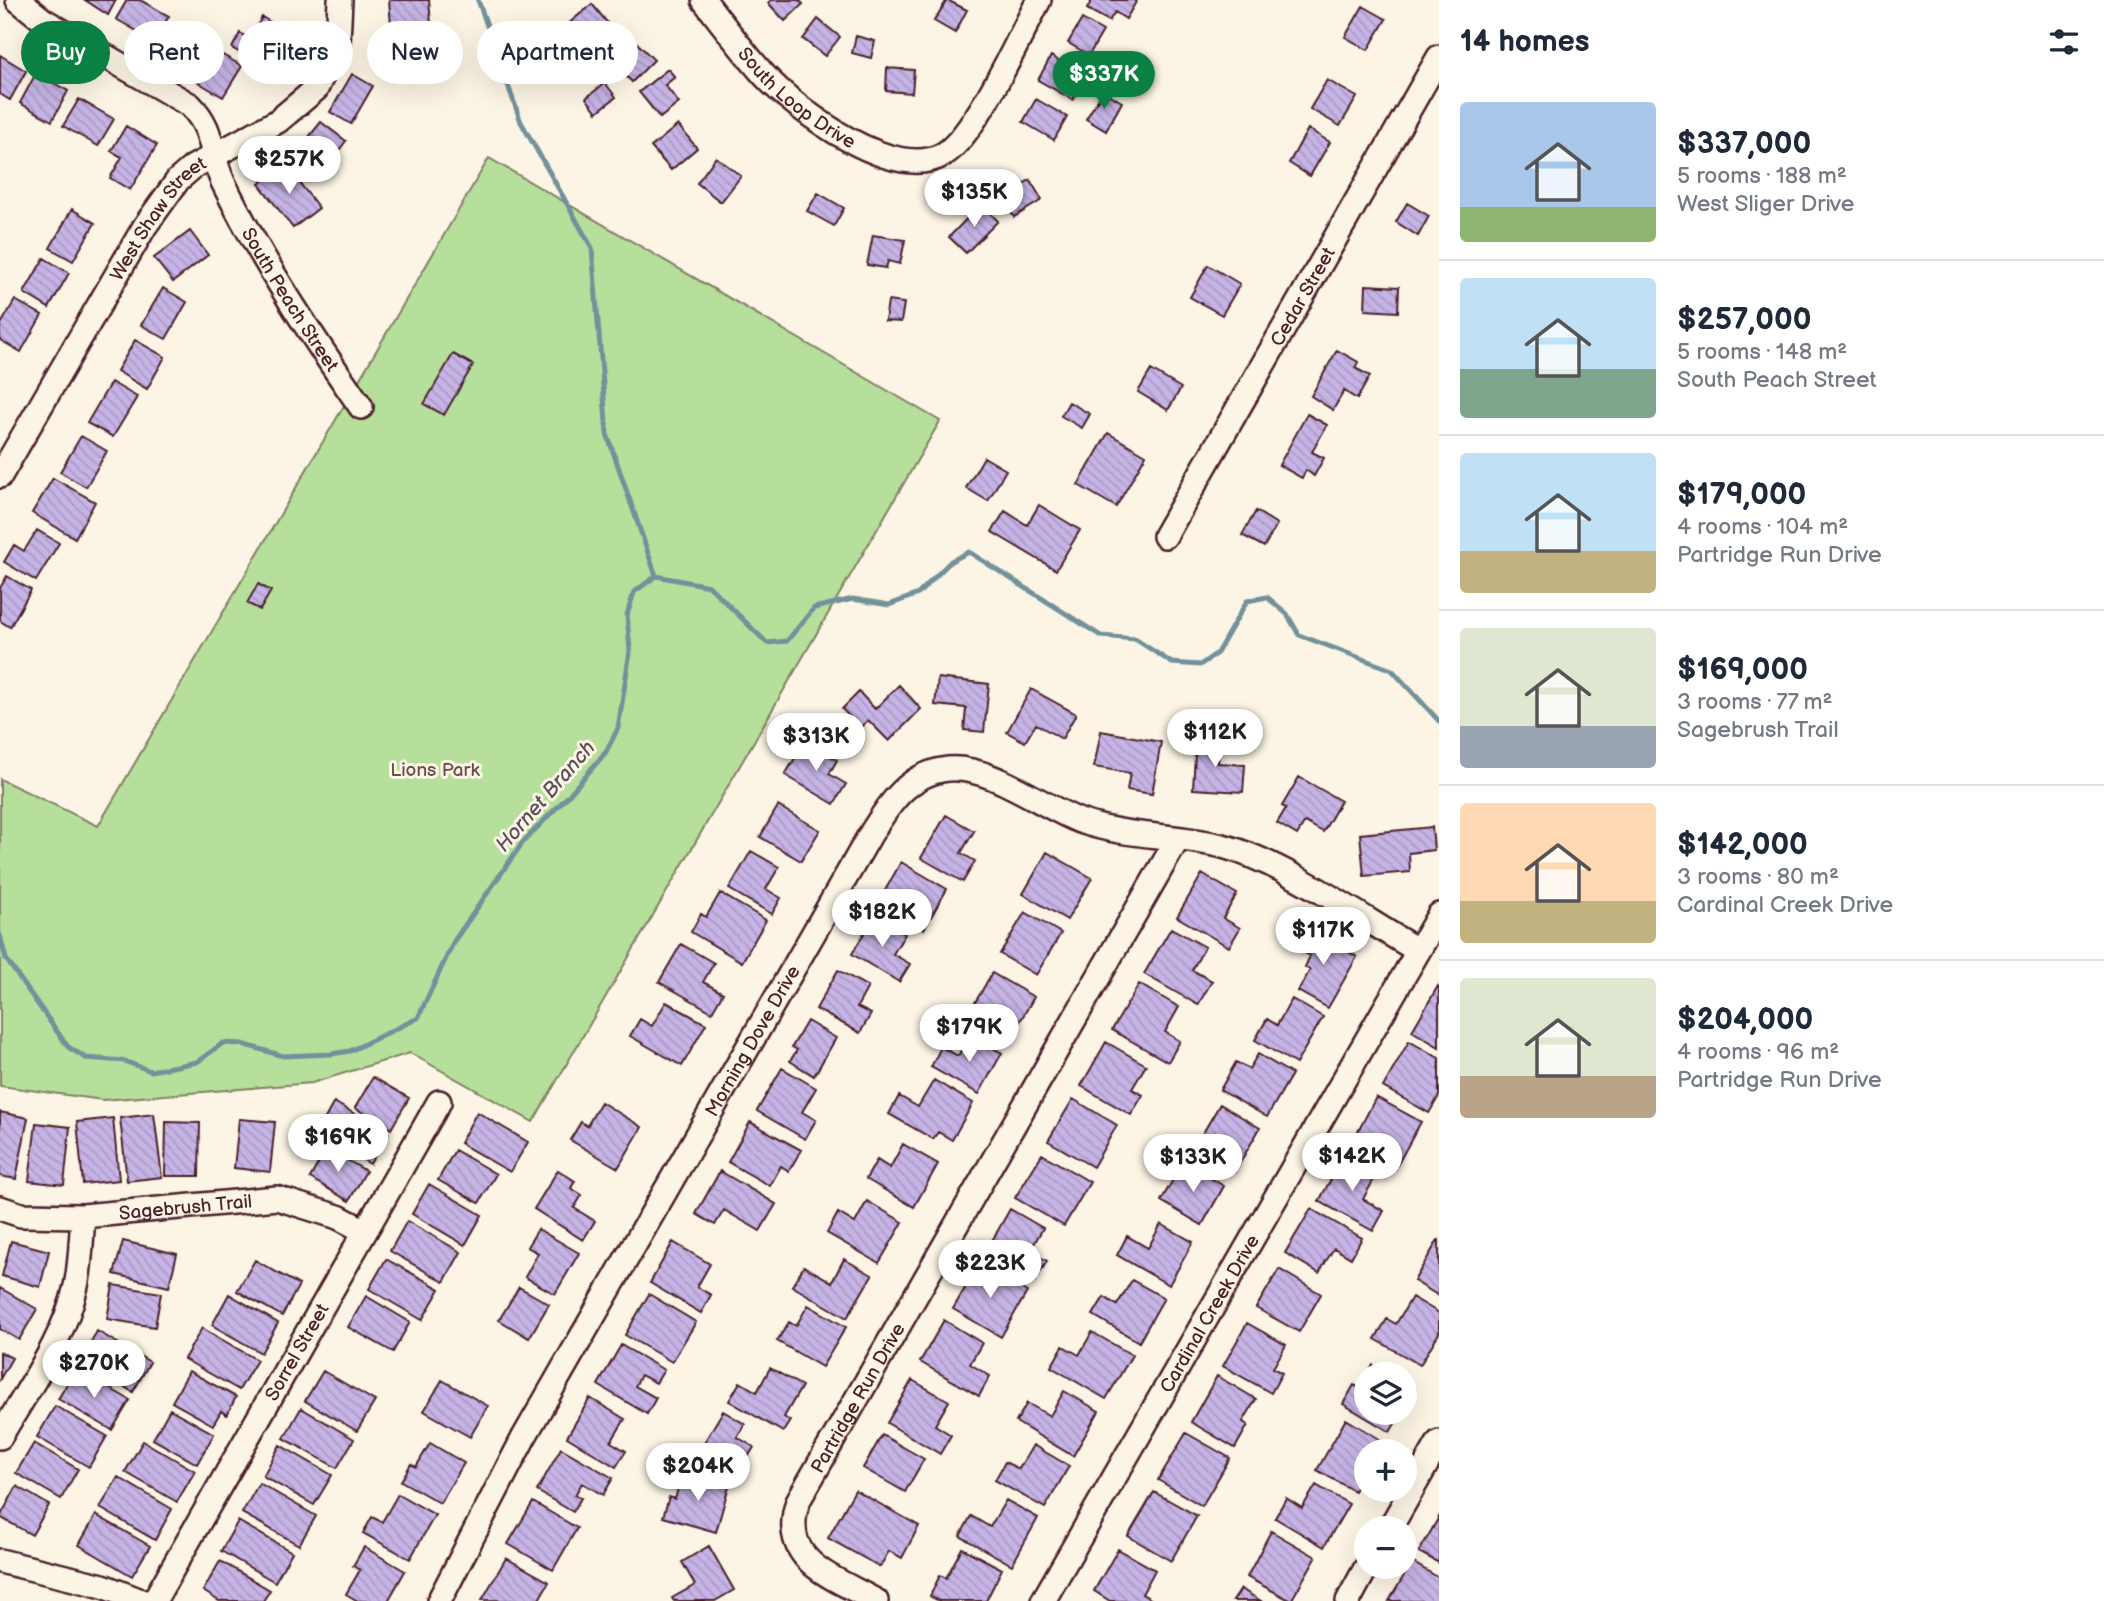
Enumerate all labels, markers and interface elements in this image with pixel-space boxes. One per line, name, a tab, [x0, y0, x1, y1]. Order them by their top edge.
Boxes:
chip: Buy	[21, 21, 110, 84]
chip: Rent	[124, 21, 224, 84]
chip: Filters	[238, 21, 353, 84]
chip: New	[367, 21, 463, 84]
chip: Apartment	[477, 21, 638, 84]
icon: filters	[2045, 23, 2083, 61]
text: 14 homes	[1460, 24, 1589, 60]
street label: South Loop Drive	[732, 43, 859, 154]
pin: $337K	[1055, 52, 1153, 111]
text: $337K	[1069, 60, 1139, 88]
text: $337,000	[1677, 126, 1811, 162]
icon: home	[1516, 130, 1600, 214]
pin: $257K	[240, 136, 338, 196]
text: $257K	[254, 145, 324, 173]
street label: West Shaw Street	[106, 152, 210, 285]
text: 5 rooms · 188 m²	[1677, 162, 1847, 190]
pin: $135K	[925, 170, 1023, 229]
text: $135K	[940, 178, 1008, 206]
text: West Sliger Drive	[1677, 190, 1854, 218]
street label: South Peach Street	[236, 224, 343, 376]
street label: Cedar Street	[1266, 243, 1341, 351]
text: $257,000	[1677, 302, 1811, 338]
icon: home	[1516, 306, 1600, 390]
text: 5 rooms · 148 m²	[1677, 338, 1847, 366]
text: South Peach Street	[1677, 366, 1877, 394]
text: $179,000	[1677, 477, 1806, 513]
icon: home	[1516, 481, 1600, 565]
text: 4 rooms · 104 m²	[1677, 513, 1848, 541]
text: Partridge Run Drive	[1677, 541, 1882, 569]
text: $169,000	[1677, 652, 1808, 688]
icon: home	[1516, 656, 1600, 740]
text: 3 rooms · 77 m²	[1677, 688, 1833, 716]
pin: $112K	[1166, 710, 1264, 769]
pin: $313K	[767, 714, 865, 773]
text: Sagebrush Trail	[1677, 716, 1839, 744]
text: $112K	[1183, 718, 1247, 746]
text: $313K	[782, 722, 850, 750]
water label: Hornet Branch	[490, 735, 601, 857]
park label: Lions Park	[390, 759, 480, 782]
text: $142,000	[1677, 827, 1808, 863]
icon: home	[1516, 831, 1600, 915]
text: 3 rooms · 80 m²	[1677, 863, 1839, 891]
pin: $182K	[833, 890, 931, 949]
text: Cardinal Creek Drive	[1677, 891, 1893, 919]
text: $182K	[848, 898, 916, 926]
pin: $117K	[1274, 908, 1372, 967]
text: $117K	[1292, 916, 1354, 944]
street label: Morning Dove Drive	[701, 962, 806, 1121]
text: $204,000	[1677, 1002, 1813, 1038]
pin: $179K	[920, 1004, 1018, 1064]
icon: home	[1516, 1006, 1600, 1090]
text: $179K	[936, 1013, 1002, 1041]
text: 4 rooms · 96 m²	[1677, 1038, 1839, 1066]
text: Partridge Run Drive	[1677, 1066, 1882, 1094]
pin: $169K	[289, 1114, 387, 1174]
text: $169K	[304, 1123, 372, 1151]
pin: $133K	[1144, 1134, 1242, 1194]
pin: $142K	[1303, 1134, 1401, 1193]
text: $142K	[1318, 1142, 1386, 1170]
text: $133K	[1159, 1143, 1227, 1171]
street label: Sagebrush Trail	[118, 1190, 253, 1226]
street label: Cardinal Creek Drive	[1156, 1231, 1265, 1397]
pin: $223K	[941, 1240, 1039, 1300]
text: $223K	[954, 1249, 1026, 1277]
street label: Sorrel Street	[261, 1300, 335, 1405]
street label: Partridge Run Drive	[807, 1319, 911, 1477]
pin: $270K	[45, 1340, 143, 1400]
text: $270K	[58, 1349, 130, 1377]
map controls	[1354, 1362, 1417, 1579]
button: layers	[1354, 1362, 1417, 1425]
button: +	[1354, 1439, 1417, 1502]
pin: $204K	[649, 1444, 747, 1503]
text: $204K	[662, 1452, 734, 1480]
button: −	[1354, 1516, 1417, 1579]

